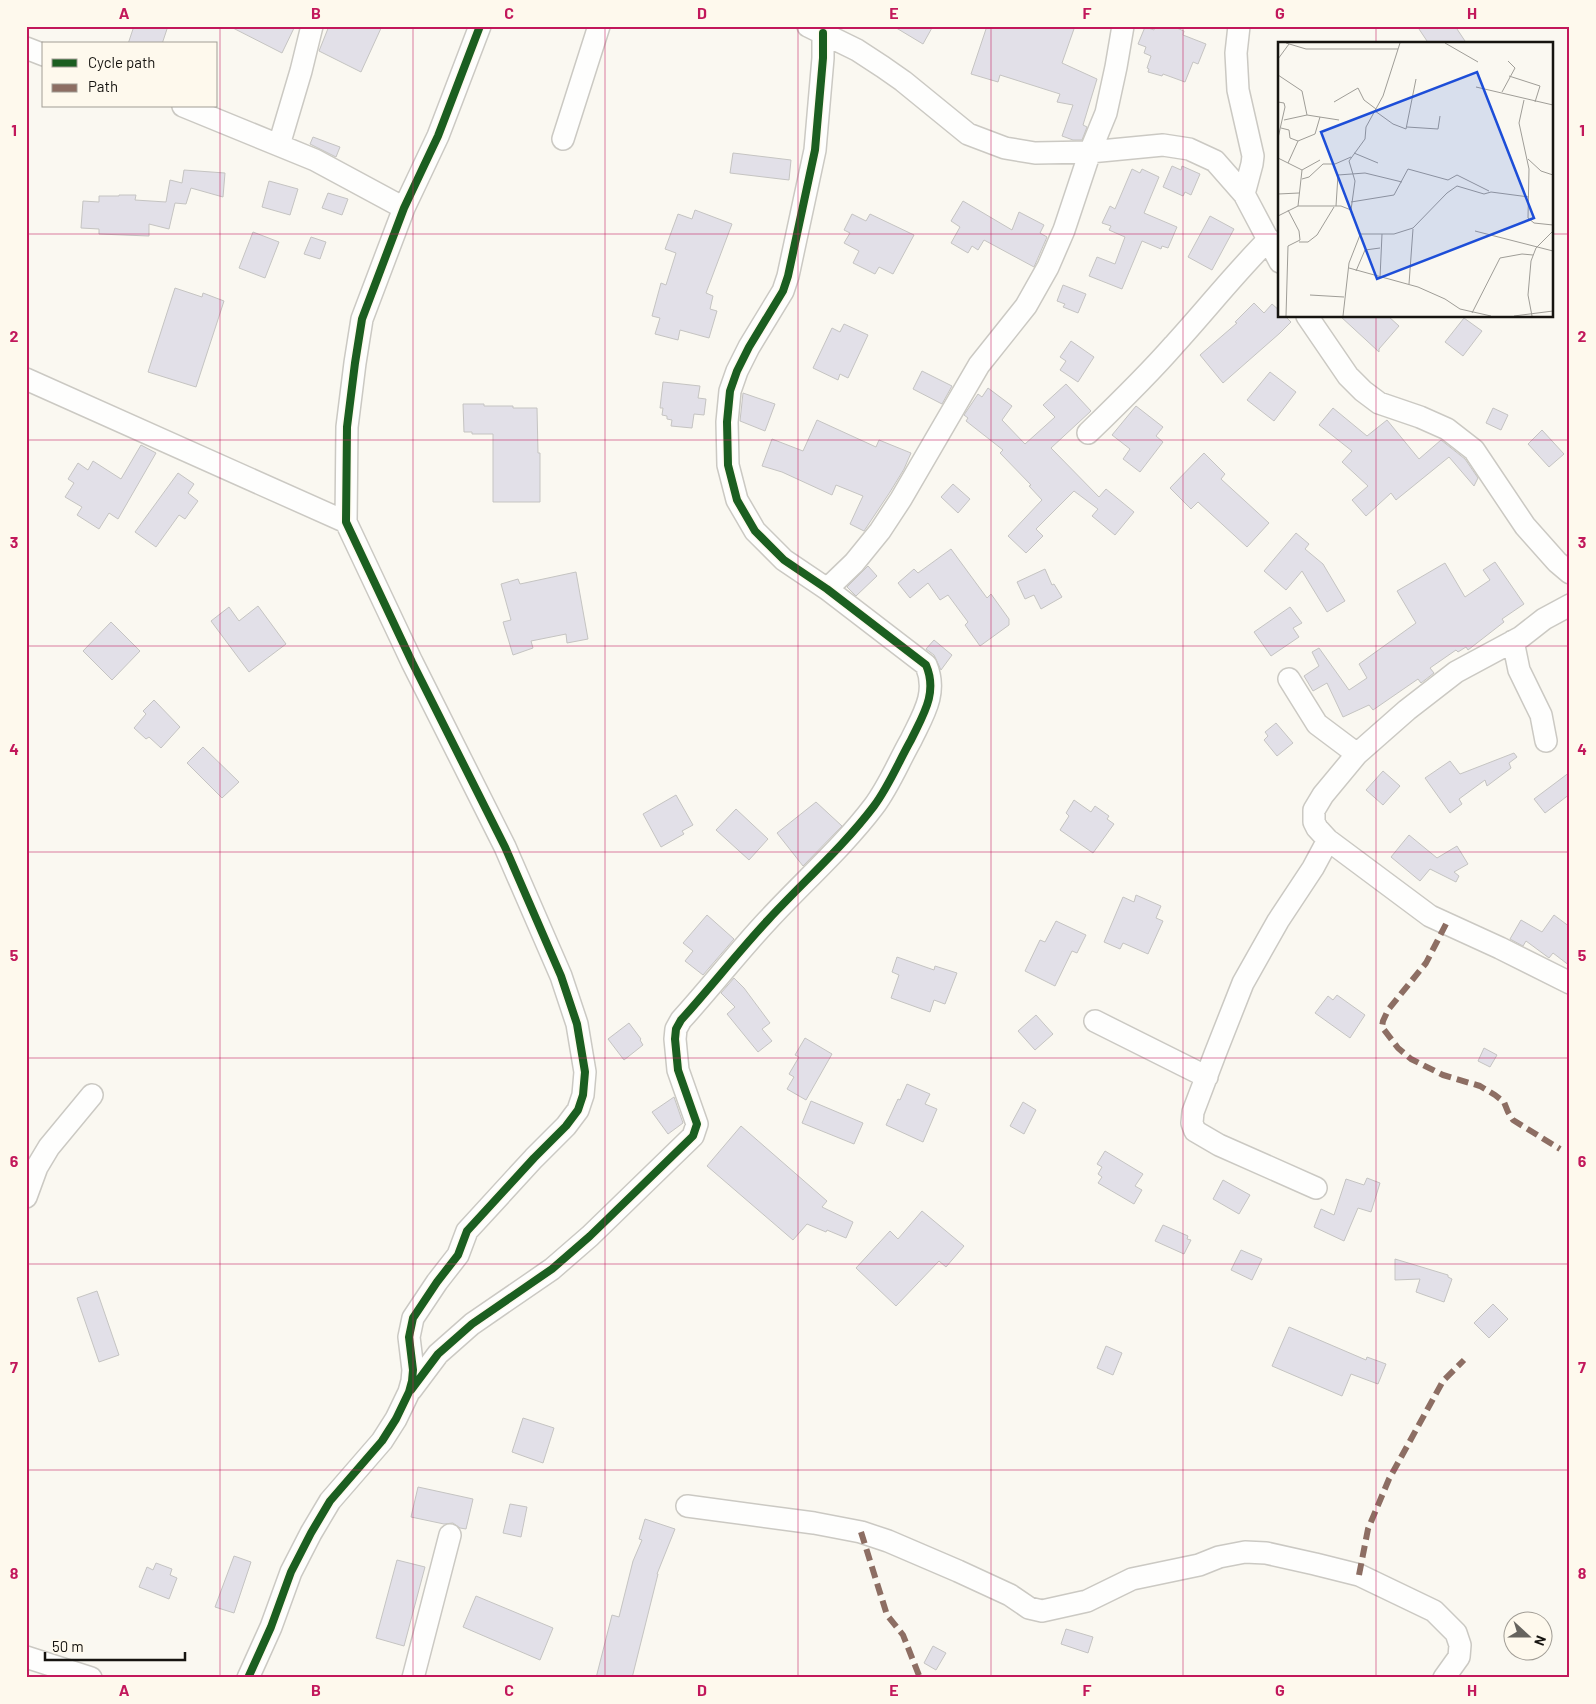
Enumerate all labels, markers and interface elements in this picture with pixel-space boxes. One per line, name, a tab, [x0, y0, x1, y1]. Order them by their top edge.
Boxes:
text: A	[119, 3, 130, 22]
text: B	[311, 3, 321, 22]
text: C	[504, 3, 514, 22]
text: D	[697, 3, 707, 22]
text: E	[889, 3, 899, 22]
text: F	[1083, 3, 1092, 22]
text: G	[1275, 3, 1285, 22]
text: H	[1467, 3, 1477, 22]
legend	[42, 42, 218, 108]
inset map	[1278, 42, 1554, 318]
text: Cycle path	[88, 53, 155, 71]
text: Path	[88, 77, 118, 95]
text: 1	[11, 120, 17, 139]
text: 1	[1579, 120, 1585, 139]
text: 2	[10, 326, 19, 345]
text: 2	[1578, 326, 1587, 345]
text: 3	[10, 532, 18, 551]
text: 3	[1578, 532, 1586, 551]
text: 4	[9, 739, 19, 758]
text: 4	[1577, 739, 1587, 758]
text: 5	[10, 945, 19, 964]
text: 5	[1578, 945, 1587, 964]
text: 6	[10, 1151, 19, 1170]
text: 6	[1578, 1151, 1587, 1170]
text: 7	[10, 1357, 18, 1376]
text: 7	[1578, 1357, 1586, 1376]
text: 8	[10, 1563, 19, 1582]
text: 8	[1578, 1563, 1587, 1582]
north arrow	[1504, 1612, 1554, 1662]
scale bar	[45, 1629, 185, 1661]
text: N	[1531, 1633, 1550, 1648]
text: 50 m	[52, 1637, 84, 1655]
text: A	[119, 1680, 130, 1699]
text: B	[311, 1680, 321, 1699]
text: C	[504, 1680, 514, 1699]
text: D	[697, 1680, 707, 1699]
text: E	[889, 1680, 899, 1699]
text: F	[1083, 1680, 1092, 1699]
text: G	[1275, 1680, 1285, 1699]
text: H	[1467, 1680, 1477, 1699]

